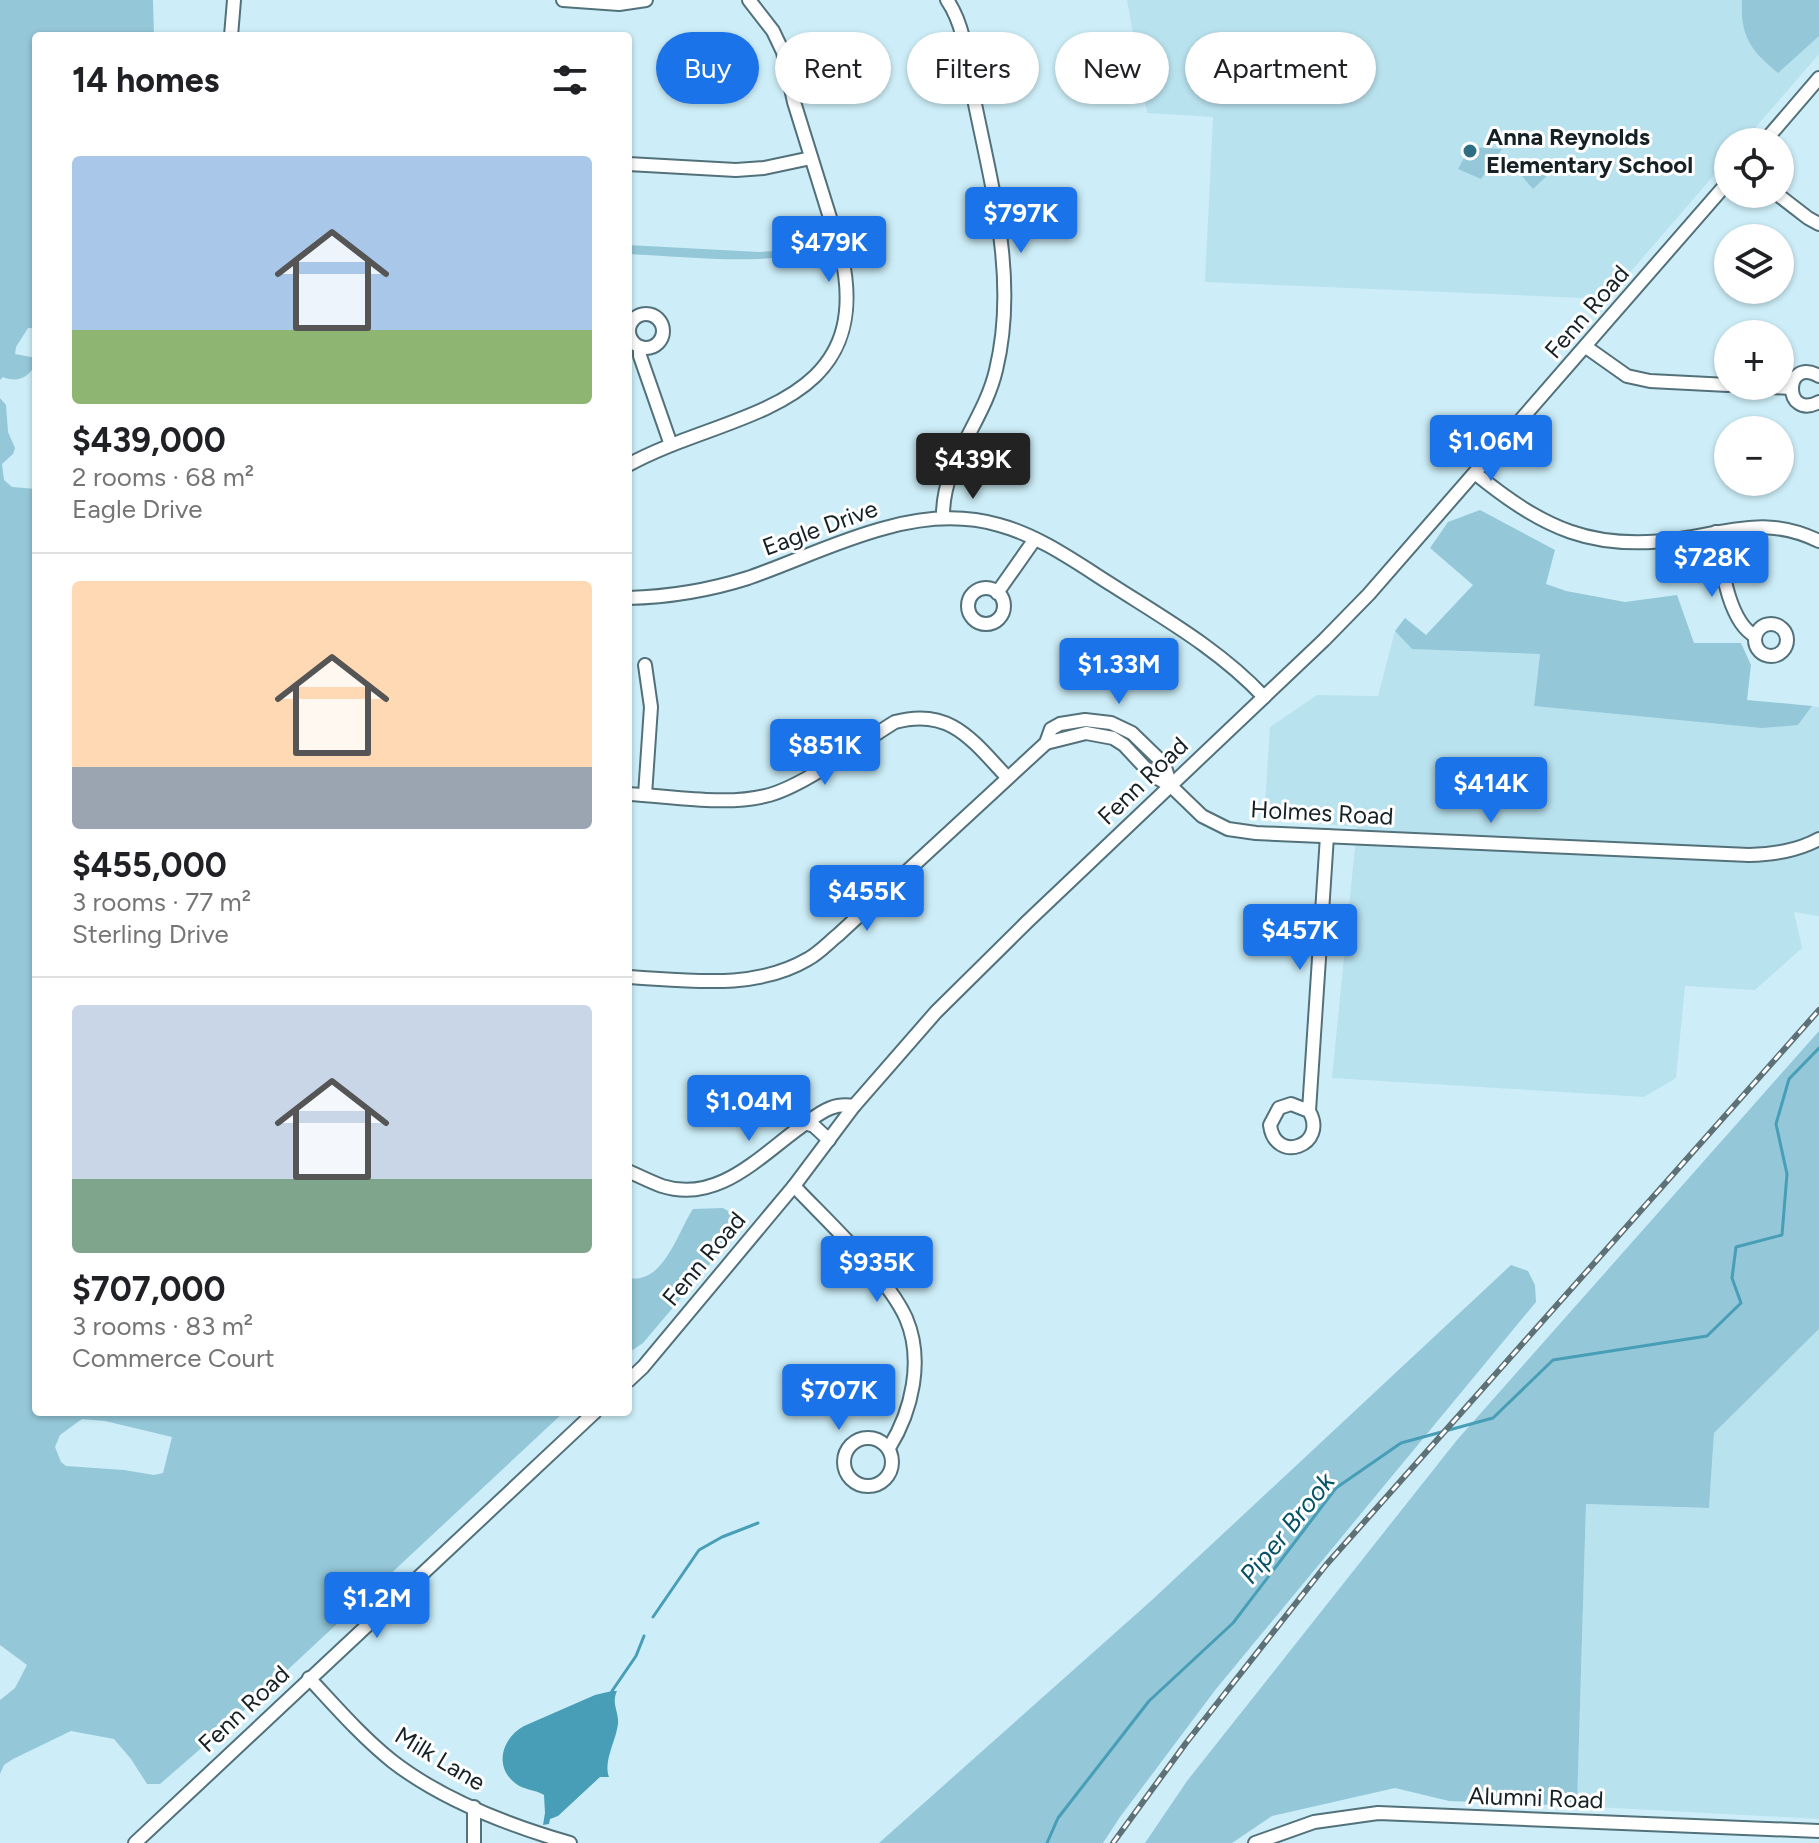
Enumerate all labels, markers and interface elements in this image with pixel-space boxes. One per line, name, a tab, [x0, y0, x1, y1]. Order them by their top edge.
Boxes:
chip: Buy	[656, 32, 759, 104]
chip: Rent	[775, 32, 891, 104]
chip: Filters	[907, 32, 1039, 104]
chip: New	[1055, 32, 1169, 104]
chip: Apartment	[1185, 32, 1376, 104]
icon: filters	[548, 58, 592, 102]
text: 14 homes	[72, 60, 219, 101]
place label: Anna Reynolds Elementary School	[1486, 122, 1693, 179]
map controls	[1714, 128, 1794, 496]
button: locate	[1714, 128, 1794, 208]
marker: Anna Reynolds Elementary School	[1461, 142, 1479, 160]
pin: $797K	[965, 187, 1077, 255]
text: $797K	[983, 197, 1059, 229]
icon: home	[260, 208, 404, 352]
pin: $479K	[773, 216, 885, 284]
button: layers	[1714, 224, 1794, 304]
text: $479K	[790, 226, 868, 258]
street label: Fenn Road	[1538, 259, 1635, 364]
button: +	[1714, 320, 1794, 400]
pin: $1.06M	[1426, 415, 1556, 483]
button: −	[1714, 416, 1794, 496]
text: $439,000	[72, 420, 226, 461]
text: $1.06M	[1448, 425, 1534, 457]
pin: $439K	[917, 433, 1029, 501]
text: $439K	[934, 443, 1012, 475]
text: 2 rooms · 68 m²	[72, 461, 254, 493]
text: Eagle Drive	[72, 493, 202, 525]
street label: Eagle Drive	[758, 493, 881, 562]
pin: $728K	[1656, 531, 1768, 599]
text: $728K	[1673, 541, 1751, 573]
icon: home	[260, 633, 404, 777]
pin: $1.33M	[1054, 638, 1184, 706]
text: $1.33M	[1077, 648, 1161, 680]
pin: $851K	[769, 719, 881, 787]
text: $851K	[788, 729, 862, 761]
street label: Fenn Road	[1092, 731, 1194, 831]
pin: $414K	[1435, 757, 1547, 825]
text: $414K	[1453, 767, 1529, 799]
street label: Holmes Road	[1250, 794, 1394, 831]
text: $455,000	[72, 845, 227, 886]
pin: $455K	[811, 865, 923, 933]
text: $455K	[828, 875, 906, 907]
text: 3 rooms · 77 m²	[72, 886, 251, 918]
pin: $457K	[1244, 904, 1356, 972]
text: $457K	[1261, 914, 1339, 946]
text: Sterling Drive	[72, 918, 229, 950]
icon: home	[260, 1057, 404, 1201]
pin: $1.04M	[684, 1075, 814, 1143]
text: $1.04M	[705, 1085, 793, 1117]
street label: Fenn Road	[656, 1206, 751, 1312]
pin: $935K	[821, 1236, 933, 1304]
text: $935K	[839, 1246, 915, 1278]
text: $707,000	[72, 1269, 226, 1310]
text: 3 rooms · 83 m²	[72, 1310, 253, 1342]
text: Commerce Court	[72, 1342, 275, 1374]
pin: $707K	[783, 1364, 895, 1432]
text: $707K	[800, 1374, 878, 1406]
water label: Piper Brook	[1233, 1465, 1342, 1590]
pin: $1.2M	[321, 1572, 433, 1640]
text: $1.2M	[342, 1582, 412, 1614]
street label: Fenn Road	[192, 1659, 295, 1758]
street label: Milk Lane	[390, 1720, 491, 1797]
street label: Alumni Road	[1468, 1781, 1604, 1814]

